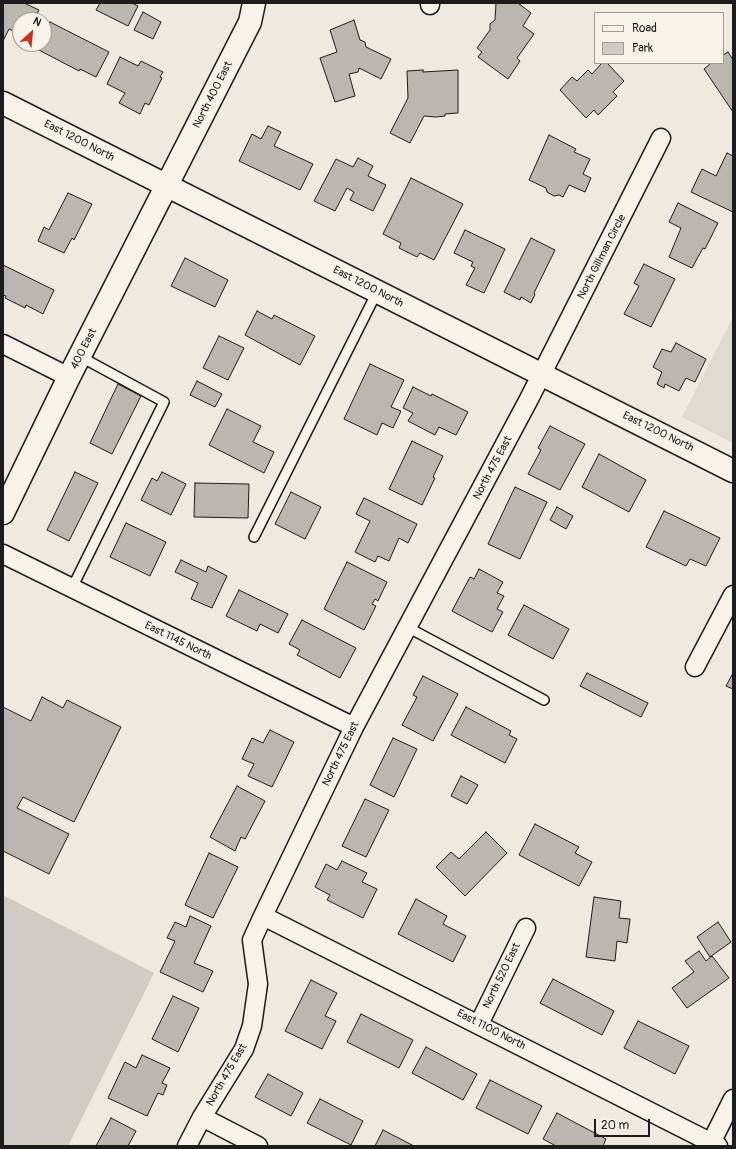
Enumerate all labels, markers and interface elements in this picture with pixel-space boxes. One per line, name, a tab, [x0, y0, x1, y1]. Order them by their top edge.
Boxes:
north arrow	[12, 12, 52, 52]
legend	[594, 12, 724, 64]
text: N	[31, 14, 43, 29]
text: Road	[632, 21, 657, 36]
text: Park	[632, 41, 653, 56]
street label: North 400 East	[190, 59, 236, 131]
street label: East 1200 North	[42, 118, 116, 164]
street label: North Gillman Circle	[575, 212, 629, 302]
street label: East 1200 North	[331, 264, 405, 310]
street label: 400 East	[68, 326, 100, 372]
street label: East 1200 North	[620, 409, 696, 455]
street label: North 475 East	[471, 434, 515, 502]
street label: East 1145 North	[142, 619, 214, 663]
street label: North 475 East	[320, 720, 362, 788]
street label: North 520 East	[480, 941, 524, 1011]
street label: East 1100 North	[454, 1007, 528, 1053]
street label: North 475 East	[204, 1041, 250, 1109]
scale bar	[596, 1111, 652, 1137]
text: 20 m	[601, 1118, 629, 1133]

